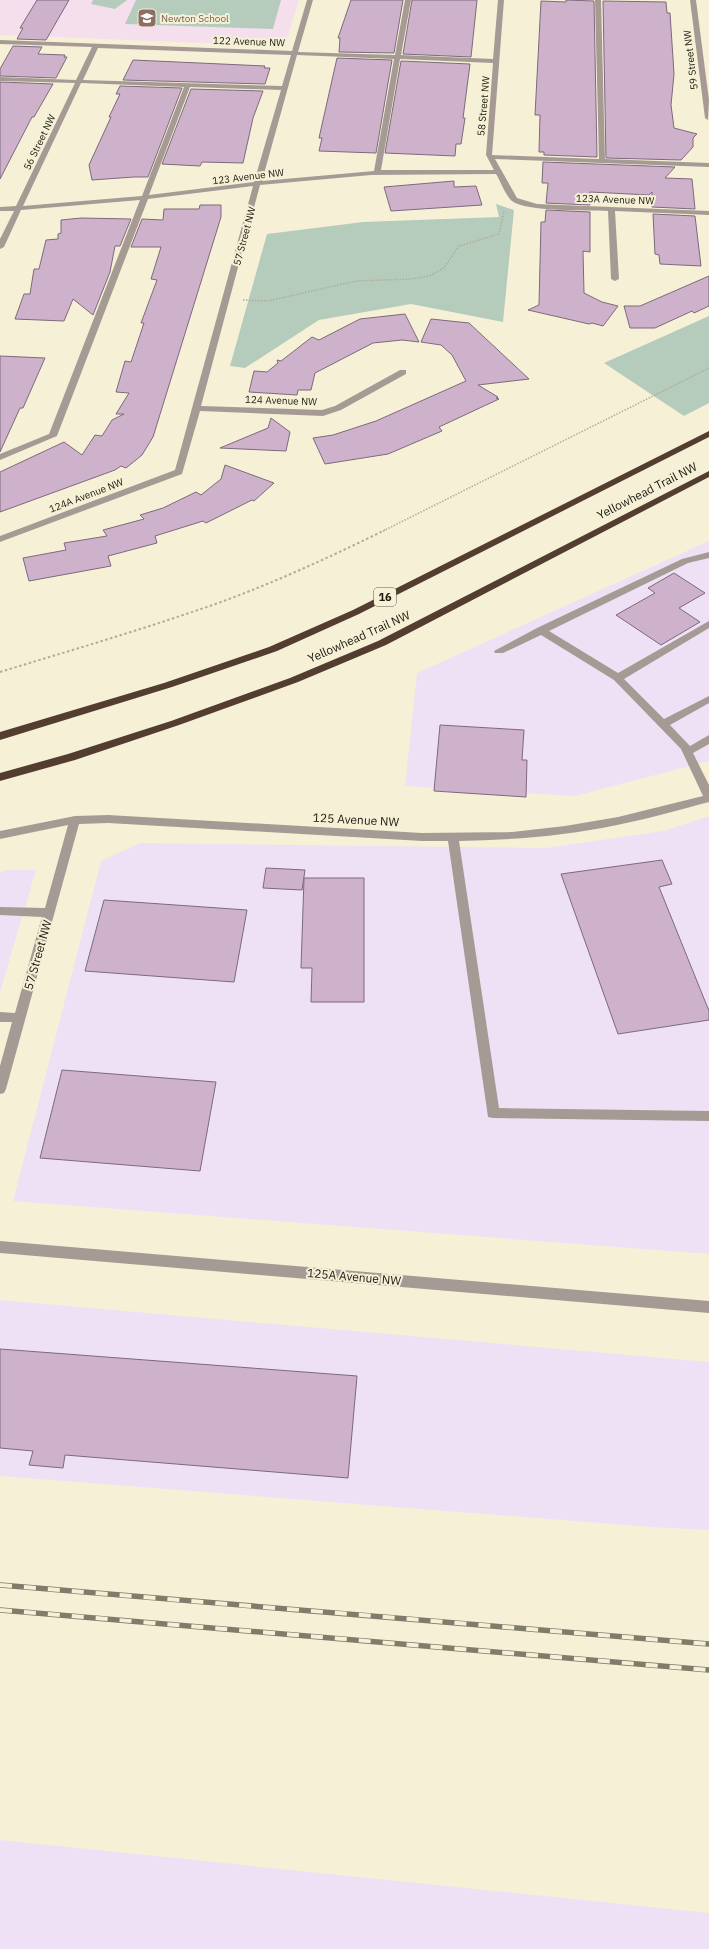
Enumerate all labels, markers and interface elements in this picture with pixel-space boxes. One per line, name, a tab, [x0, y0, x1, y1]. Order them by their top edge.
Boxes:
school or university icon: Newton School	[136, 7, 158, 29]
place label: Newton School	[161, 12, 229, 25]
street label: 59 Street NW	[680, 29, 701, 91]
street label: 122 Avenue NW	[213, 34, 285, 49]
street label: 58 Street NW	[474, 75, 493, 137]
street label: 56 Street NW	[20, 112, 59, 172]
street label: 123 Avenue NW	[211, 166, 285, 187]
street label: 123A Avenue NW	[576, 192, 655, 207]
street label: 57 Street NW	[230, 205, 259, 267]
street label: 124 Avenue NW	[245, 393, 317, 408]
street label: Yellowhead Trail NW	[594, 459, 700, 522]
street label: 124A Avenue NW	[47, 475, 125, 516]
road number: 16	[374, 588, 396, 606]
street label: Yellowhead Trail NW	[305, 607, 413, 666]
street label: 125 Avenue NW	[312, 810, 400, 829]
street label: 57 Street NW	[20, 918, 55, 992]
street label: 125A Avenue NW	[306, 1265, 402, 1288]

